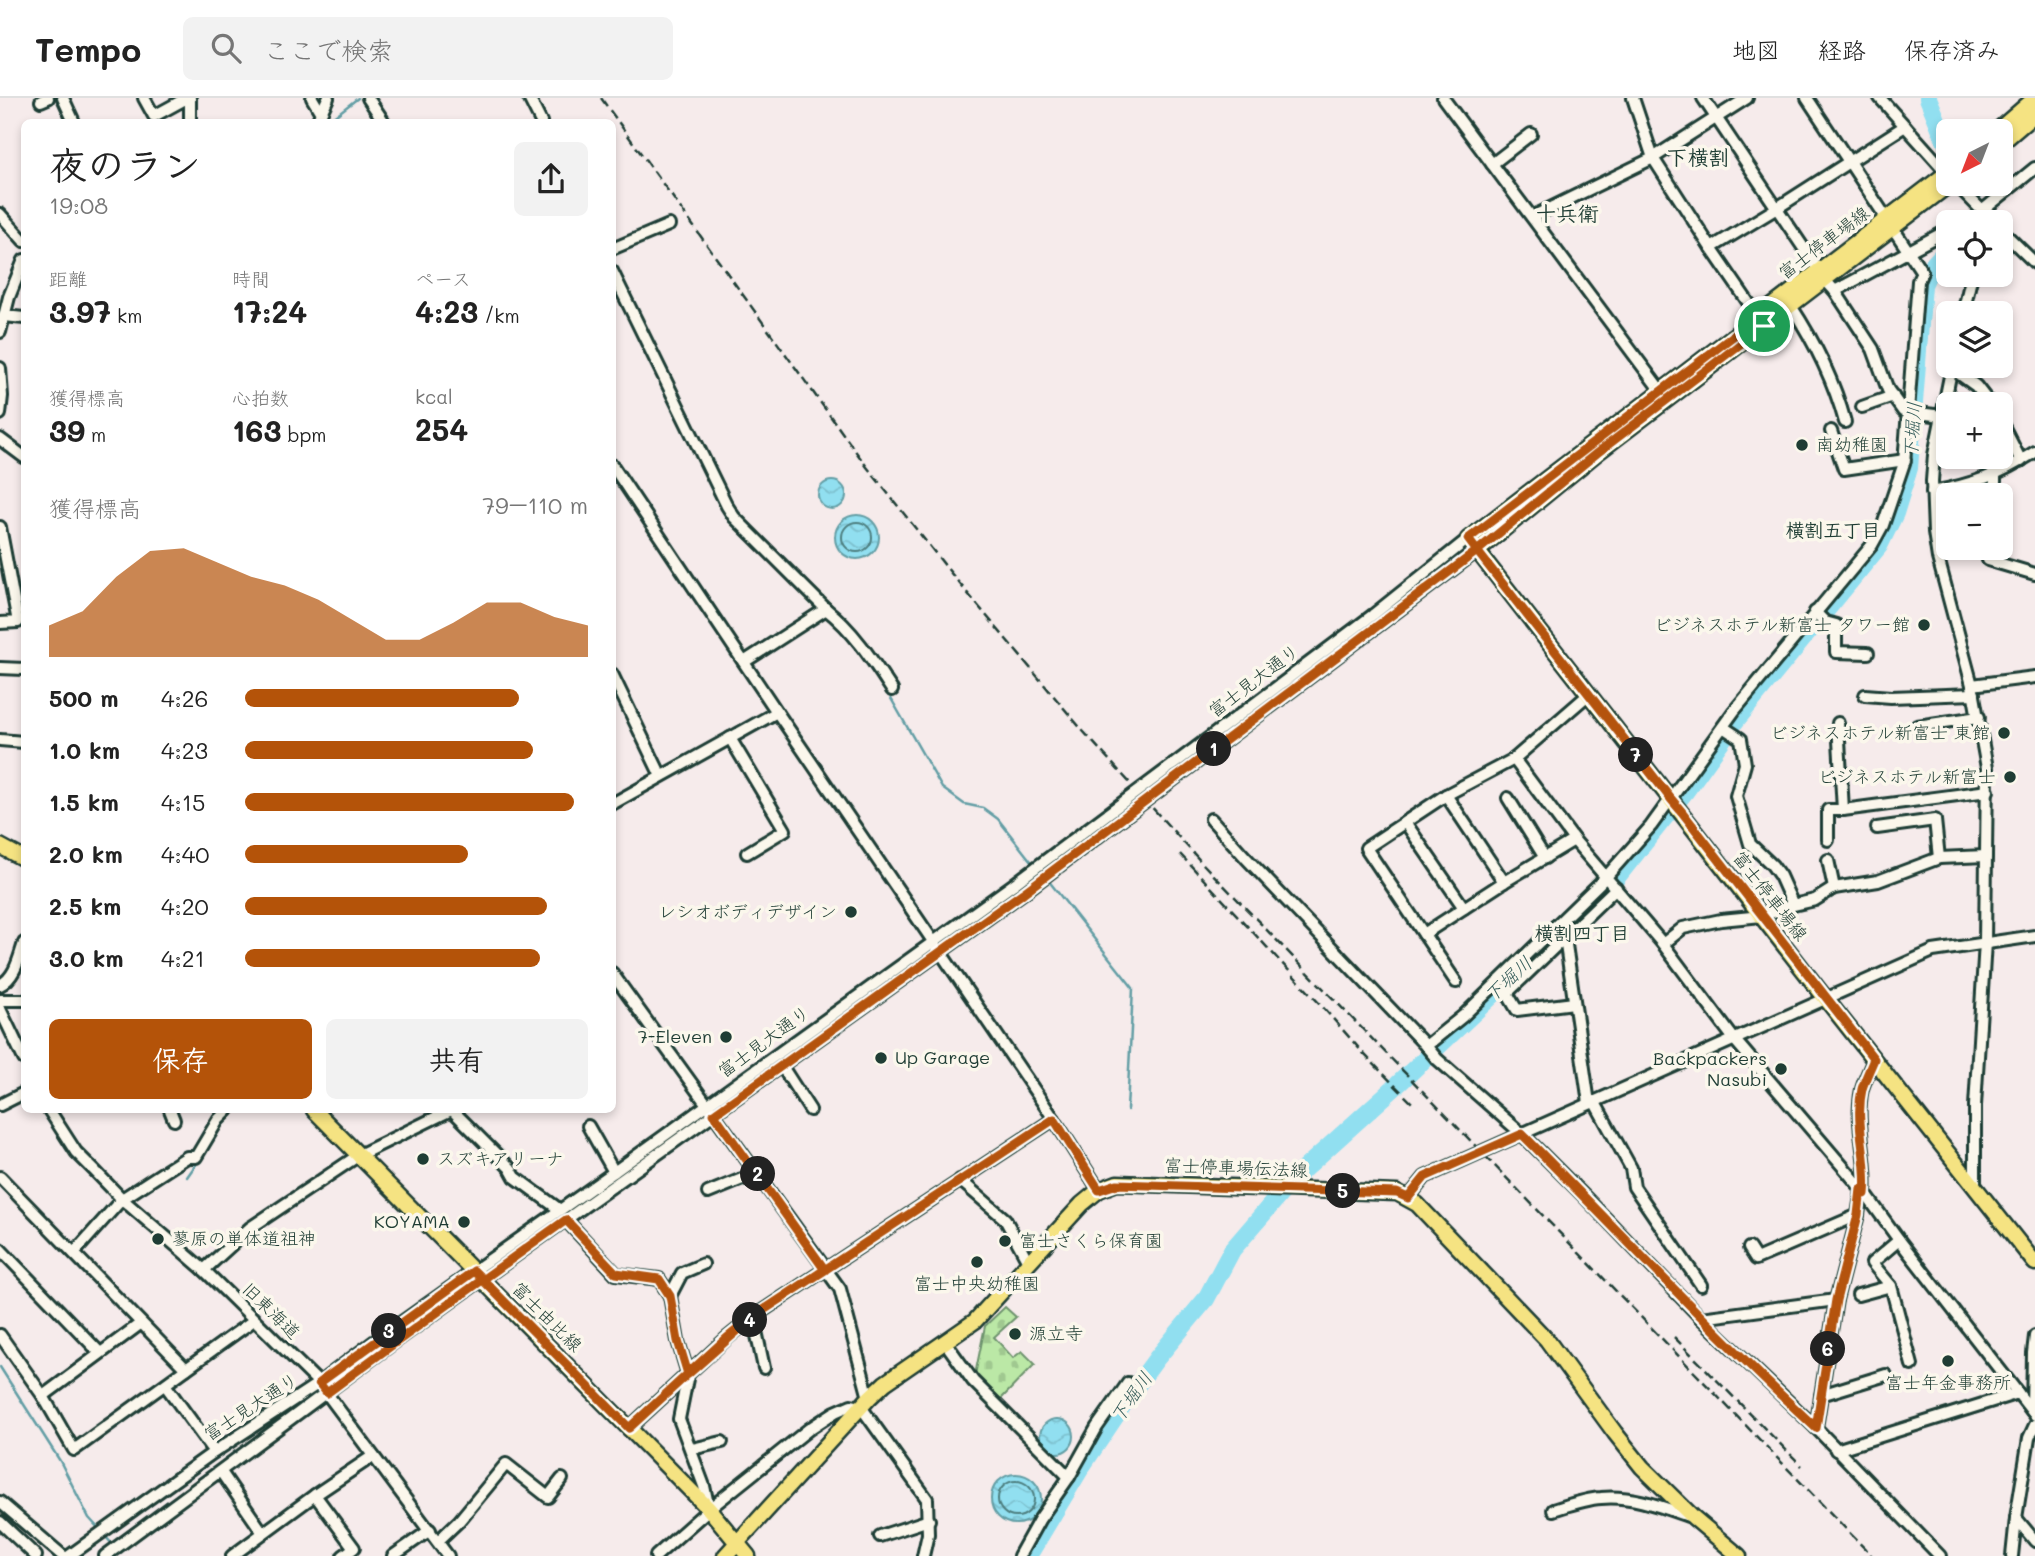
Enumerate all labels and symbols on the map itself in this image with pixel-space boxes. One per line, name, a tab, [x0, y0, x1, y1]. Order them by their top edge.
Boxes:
north arrow	[1936, 119, 2012, 196]
district label: 下横割	[1667, 143, 1730, 170]
district label: 十兵衛	[1536, 199, 1599, 226]
street label: 富士停車場線	[1773, 200, 1874, 284]
pin	[1734, 296, 1794, 356]
water label: 下堀川	[1897, 401, 1926, 459]
place label: 南幼稚園	[1816, 432, 1888, 456]
marker: 南幼稚園	[1794, 437, 1810, 453]
district label: 横割五丁目	[1785, 517, 1881, 542]
place label: ビジネスホテル新富士 タワー館	[1654, 612, 1910, 636]
marker: ビジネスホテル新富士 タワー館	[1916, 617, 1932, 633]
street label: 富士見大通り	[1203, 638, 1304, 722]
place label: ビジネスホテル新富士 東館	[1770, 720, 1990, 744]
marker: ビジネスホテル新富士 東館	[1996, 725, 2012, 741]
pin: 1	[1196, 732, 1232, 766]
pin: 7	[1618, 738, 1654, 772]
place label: ビジネスホテル新富士	[1817, 764, 1996, 788]
marker: ビジネスホテル新富士	[2002, 769, 2018, 785]
street label: 富士停車場線	[1728, 845, 1813, 945]
place label: レシオボディデザイン	[658, 899, 837, 923]
marker: レシオボディデザイン	[843, 904, 859, 920]
district label: 横割四丁目	[1534, 920, 1630, 945]
water label: 下堀川	[1478, 950, 1537, 1007]
street label: 富士見大通り	[713, 1000, 814, 1083]
place label: 7-Eleven	[638, 1024, 712, 1048]
marker: 7-Eleven	[718, 1029, 734, 1045]
place label: Up Garage	[895, 1045, 990, 1069]
place label: Backpackers Nasubi	[1653, 1046, 1767, 1091]
marker: Up Garage	[873, 1050, 889, 1066]
marker: Backpackers Nasubi	[1773, 1061, 1789, 1077]
place label: スズキアリーナ	[437, 1146, 564, 1170]
marker: スズキアリーナ	[415, 1151, 431, 1167]
street label: 富士停車場伝法線	[1164, 1152, 1308, 1182]
pin: 2	[740, 1156, 776, 1192]
pin: 5	[1326, 1174, 1360, 1208]
place label: KOYAMA	[374, 1209, 450, 1233]
marker: KOYAMA	[456, 1214, 472, 1230]
place label: 蓼原の単体道祖神	[172, 1226, 316, 1250]
place label: 富士さくら保育園	[1019, 1228, 1163, 1252]
marker: 蓼原の単体道祖神	[150, 1231, 166, 1247]
marker: 富士さくら保育園	[997, 1233, 1013, 1249]
marker: 富士中央幼稚園	[969, 1254, 985, 1270]
place label: 富士中央幼稚園	[914, 1271, 1040, 1295]
street label: 富士由比線	[507, 1276, 588, 1357]
street label: 旧東海道	[237, 1277, 306, 1344]
pin: 4	[732, 1302, 768, 1338]
pin: 3	[372, 1314, 406, 1348]
place label: 源立寺	[1029, 1321, 1083, 1345]
marker: 源立寺	[1007, 1326, 1023, 1342]
pin: 6	[1811, 1332, 1846, 1366]
marker: 富士年金事務所	[1940, 1353, 1956, 1369]
water label: 下堀川	[1104, 1366, 1157, 1427]
street label: 富士見大通り	[199, 1367, 302, 1446]
place label: 富士年金事務所	[1885, 1370, 2011, 1394]

